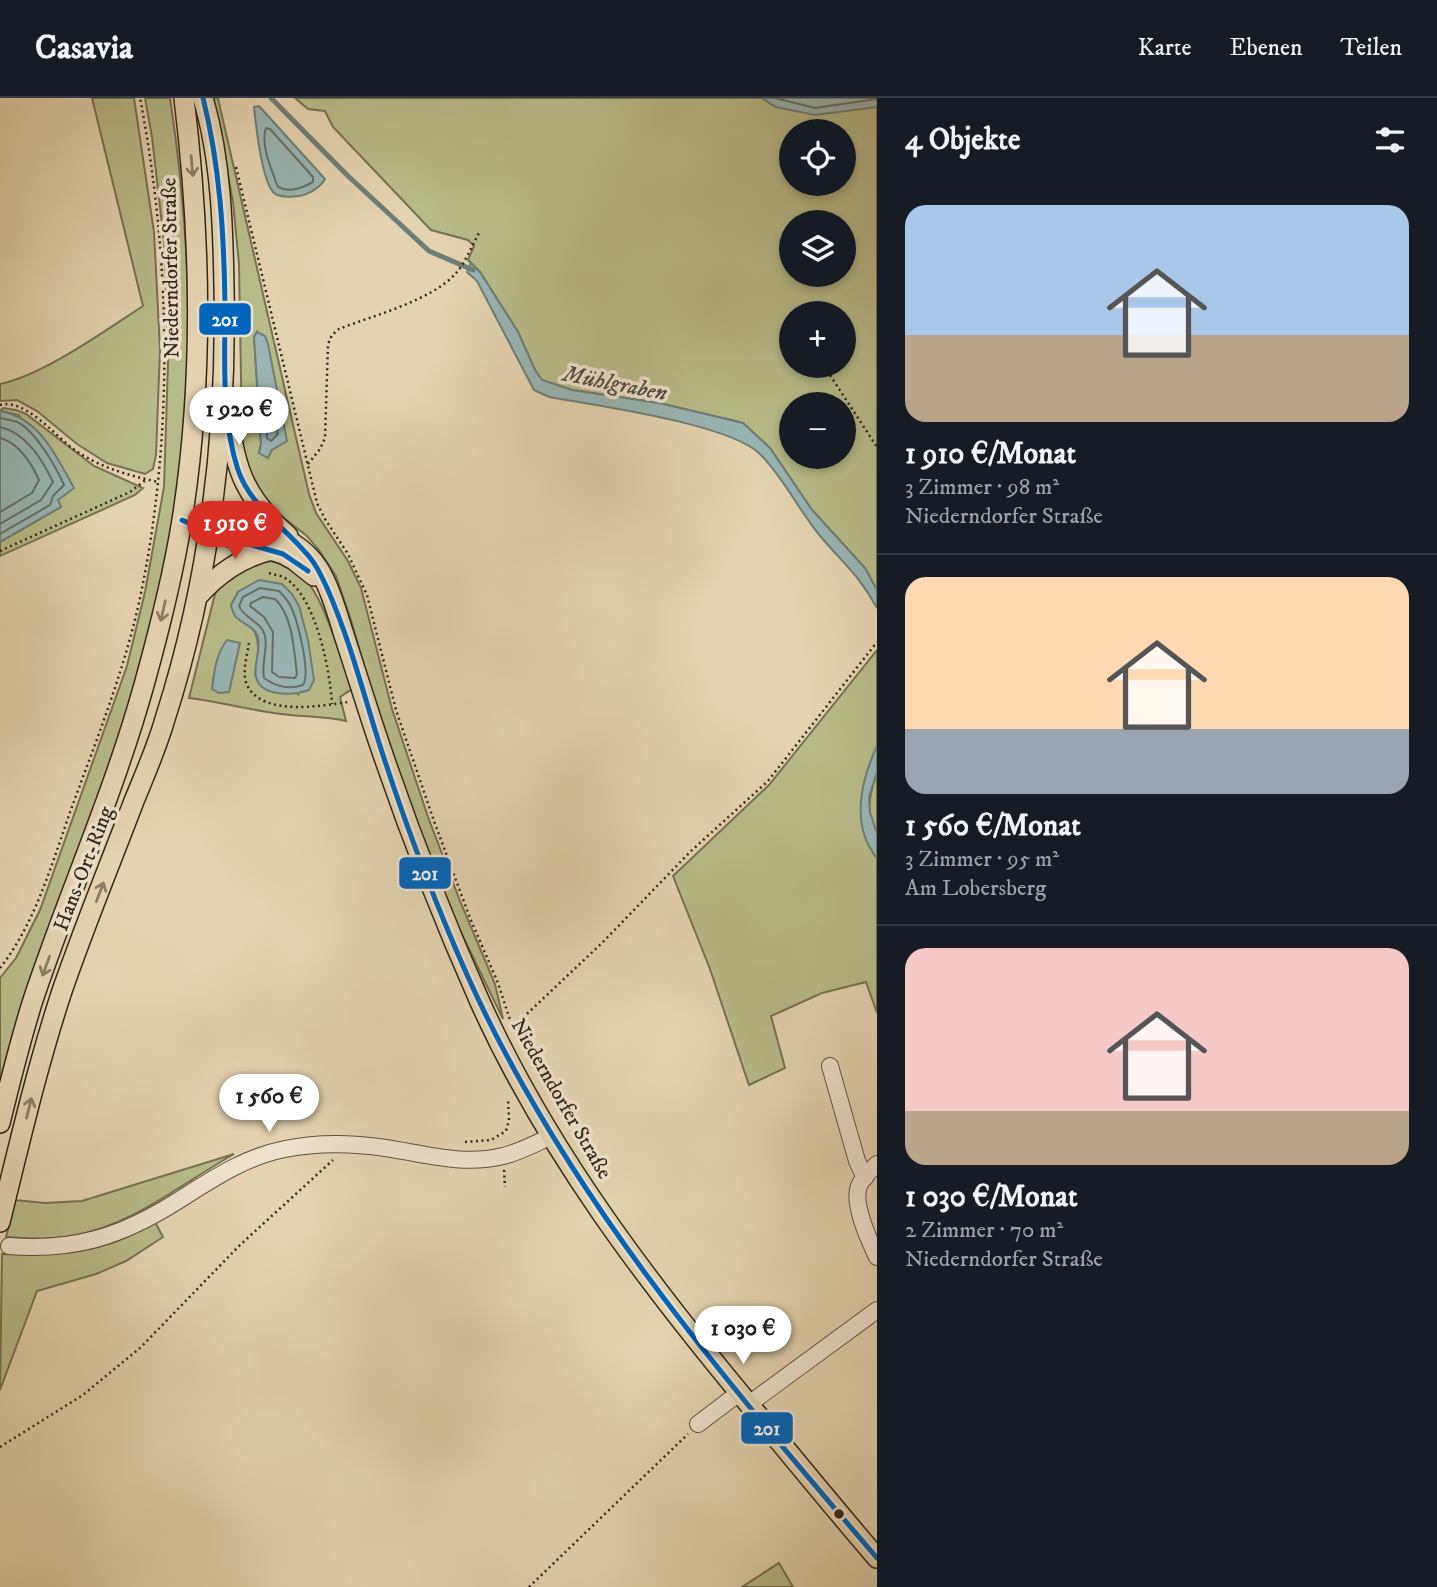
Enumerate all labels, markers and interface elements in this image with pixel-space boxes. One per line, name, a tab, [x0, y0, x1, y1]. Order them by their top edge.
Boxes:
text: Casavia	[35, 28, 133, 69]
text: Karte	[1138, 33, 1191, 63]
text: Ebenen	[1229, 33, 1303, 63]
text: Teilen	[1341, 33, 1402, 63]
map controls	[779, 119, 856, 469]
button: locate	[779, 119, 856, 196]
icon: filters	[1371, 121, 1409, 159]
text: 4 Objekte	[905, 122, 1020, 159]
one-way arrow	[186, 154, 199, 177]
street label: Niederndorfer Straße	[156, 177, 186, 359]
button: layers	[779, 210, 856, 287]
icon: home	[1094, 250, 1220, 376]
button: +	[779, 301, 856, 378]
line badge: 201	[198, 302, 252, 336]
text: 201	[212, 309, 238, 332]
water label: Mühlgraben	[559, 359, 670, 408]
pin: 1 920 €	[174, 388, 304, 447]
button: −	[779, 392, 856, 469]
text: 1 920 €	[206, 395, 272, 424]
text: 1 910 €/Monat	[905, 436, 1076, 473]
text: 3 Zimmer · 98 m²	[905, 473, 1059, 502]
pin: 1 910 €	[170, 502, 300, 561]
text: Niederndorfer Straße	[905, 502, 1103, 531]
text: 1 910 €	[203, 509, 267, 538]
one-way arrow	[156, 599, 169, 622]
icon: home	[1094, 622, 1220, 748]
street label: Hans-Ort-Ring	[48, 802, 120, 935]
text: 1 560 €/Monat	[905, 808, 1081, 845]
text: 3 Zimmer · 95 m²	[905, 845, 1059, 874]
line badge: 201	[398, 856, 452, 890]
text: 201	[412, 863, 438, 886]
text: Am Lobersberg	[905, 874, 1046, 903]
one-way arrow	[94, 882, 107, 903]
one-way arrow	[38, 955, 51, 977]
icon: home	[1094, 993, 1220, 1119]
street label: Niederndorfer Straße	[505, 1014, 618, 1184]
pin: 1 560 €	[204, 1074, 334, 1134]
text: 1 560 €	[235, 1082, 303, 1111]
one-way arrow	[23, 1097, 36, 1120]
text: 1 030 €/Monat	[905, 1179, 1078, 1216]
text: 2 Zimmer · 70 m²	[905, 1216, 1063, 1245]
text: Niederndorfer Straße	[905, 1245, 1103, 1274]
pin: 1 030 €	[678, 1306, 808, 1366]
text: 1 030 €	[710, 1314, 776, 1343]
line badge: 201	[740, 1411, 794, 1445]
text: 201	[754, 1418, 780, 1441]
unlabelled marker	[832, 1507, 846, 1521]

